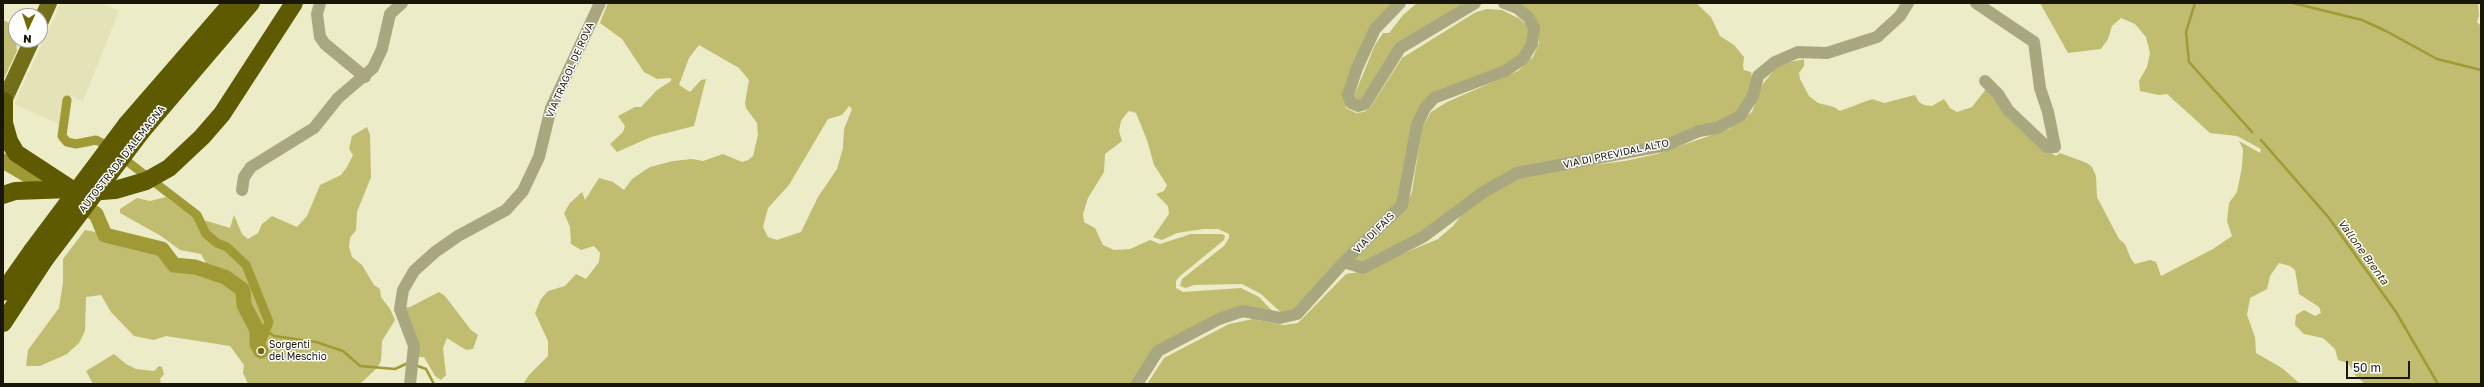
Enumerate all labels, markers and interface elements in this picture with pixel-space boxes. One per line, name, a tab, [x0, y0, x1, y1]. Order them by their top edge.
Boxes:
north arrow	[8, 8, 48, 48]
street label: VIA TRAGOL DE ROVA	[544, 20, 596, 120]
text: N	[23, 33, 32, 46]
street label: AUTOSTRADA D'ALEMAGNA	[76, 103, 168, 215]
street label: VIA DI PREVIDAL ALTO	[1562, 137, 1670, 171]
street label: VIA DI FAIS	[1351, 210, 1397, 256]
water label: Vallone Brenta	[2335, 217, 2391, 287]
place label: Sorgenti del Meschio	[269, 339, 327, 362]
marker: Sorgenti del Meschio	[256, 346, 266, 356]
scale bar	[2348, 353, 2412, 379]
text: 50 m	[2353, 360, 2381, 375]

